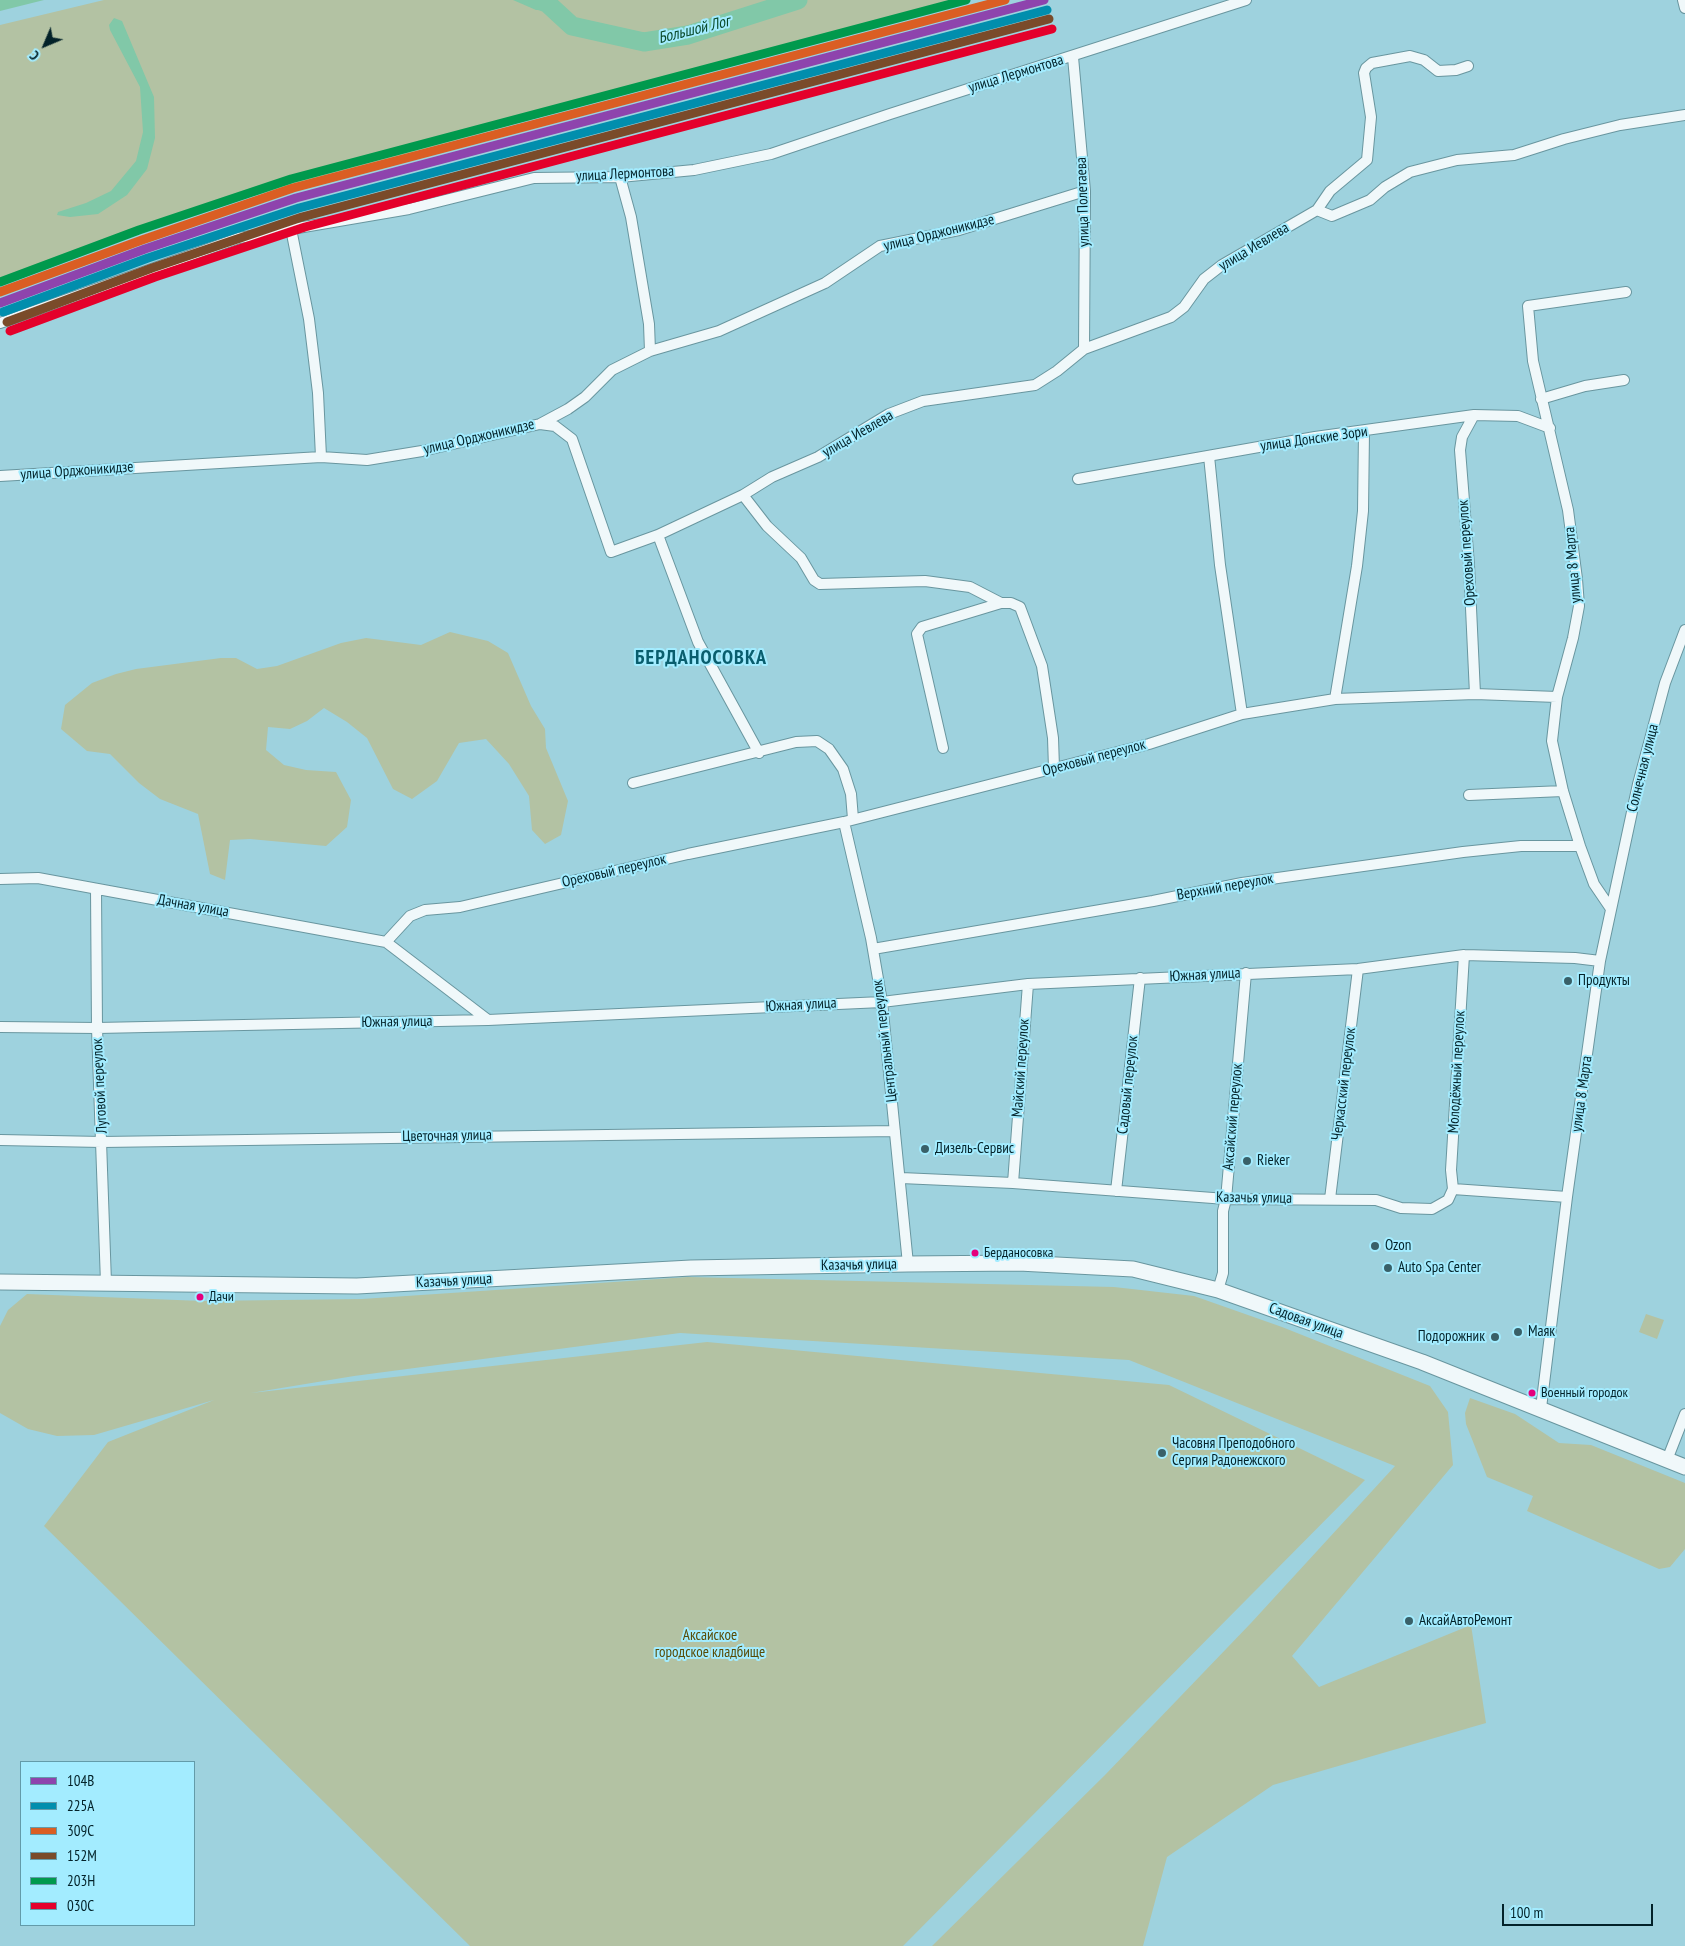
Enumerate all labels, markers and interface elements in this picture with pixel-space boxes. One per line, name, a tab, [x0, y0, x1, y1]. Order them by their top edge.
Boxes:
water label: Большой Лог	[656, 12, 732, 48]
north arrow	[20, 20, 70, 70]
text: С	[26, 47, 43, 64]
street label: улица Лермонтова	[966, 51, 1066, 97]
street label: улица Полетаева	[1072, 157, 1094, 247]
street label: улица Лермонтова	[576, 162, 674, 186]
street label: улица Орджоникидзе	[882, 211, 996, 255]
street label: улица Иевлева	[1216, 219, 1292, 275]
street label: улица Иевлева	[819, 407, 897, 461]
street label: улица Орджоникидзе	[422, 415, 536, 459]
street label: улица Донские Зори	[1259, 423, 1369, 455]
street label: улица Орджоникидзе	[20, 458, 134, 484]
street label: Ореховый переулок	[1454, 499, 1480, 607]
street label: улица 8 Марта	[1561, 526, 1585, 604]
district label: БЕРДАНОСОВКА	[634, 646, 768, 670]
street label: Солнечная улица	[1623, 722, 1663, 814]
street label: Ореховый переулок	[1040, 736, 1148, 780]
street label: Ореховый переулок	[560, 850, 668, 892]
street label: Верхний переулок	[1175, 870, 1275, 904]
street label: Дачная улица	[156, 891, 230, 921]
street label: Южная улица	[1169, 964, 1241, 986]
place label: Продукты	[1578, 972, 1630, 990]
marker: Продукты	[1562, 975, 1574, 987]
street label: Центральный переулок	[869, 979, 901, 1103]
street label: Южная улица	[765, 994, 837, 1016]
street label: Молодёжный переулок	[1445, 1010, 1469, 1134]
street label: Южная улица	[361, 1012, 433, 1032]
street label: Майский переулок	[1009, 1018, 1033, 1118]
street label: Черкасский переулок	[1328, 1027, 1360, 1141]
street label: Садовый переулок	[1114, 1035, 1142, 1135]
street label: Луговой переулок	[89, 1038, 111, 1134]
street label: улица 8 Марта	[1568, 1055, 1596, 1133]
street label: Аксайский переулок	[1219, 1063, 1247, 1171]
street label: Цветочная улица	[402, 1126, 492, 1146]
place label: Дизель-Сервис	[935, 1140, 1014, 1158]
marker: Дизель-Сервис	[919, 1143, 931, 1155]
place label: Rieker	[1257, 1152, 1290, 1170]
marker: Rieker	[1241, 1155, 1253, 1167]
street label: Казачья улица	[1216, 1188, 1292, 1208]
place label: Ozon	[1385, 1237, 1411, 1255]
marker: Ozon	[1369, 1240, 1381, 1252]
place label: Берданосовка	[984, 1245, 1053, 1261]
marker: Берданосовка	[970, 1248, 980, 1258]
street label: Казачья улица	[821, 1255, 897, 1275]
place label: Auto Spa Center	[1398, 1259, 1481, 1277]
marker: Auto Spa Center	[1382, 1262, 1394, 1274]
street label: Казачья улица	[416, 1270, 492, 1292]
place label: Дачи	[209, 1289, 234, 1305]
marker: Дачи	[195, 1292, 205, 1302]
street label: Садовая улица	[1266, 1299, 1346, 1343]
place label: Маяк	[1528, 1323, 1555, 1341]
marker: Маяк	[1512, 1326, 1524, 1338]
place label: Подорожник	[1418, 1328, 1485, 1346]
marker: Подорожник	[1489, 1331, 1501, 1343]
place label: Военный городок	[1541, 1385, 1628, 1401]
marker: Военный городок	[1527, 1388, 1537, 1398]
place label: Часовня Преподобного Сергия Радонежского	[1172, 1435, 1295, 1470]
marker: Часовня Преподобного Сергия Радонежского	[1156, 1447, 1168, 1459]
place label: АксайАвтоРемонт	[1419, 1612, 1512, 1630]
marker: АксайАвтоРемонт	[1403, 1615, 1415, 1627]
park label: Аксайское городское кладбище	[655, 1627, 765, 1662]
legend	[20, 1761, 195, 1926]
text: 104В	[67, 1771, 94, 1790]
text: 225А	[67, 1796, 94, 1815]
text: 309С	[67, 1821, 94, 1840]
text: 152М	[67, 1846, 97, 1865]
text: 203Н	[67, 1871, 95, 1890]
scale bar	[1505, 1894, 1656, 1926]
text: 030C	[67, 1896, 94, 1915]
text: 100 m	[1510, 1903, 1543, 1922]

